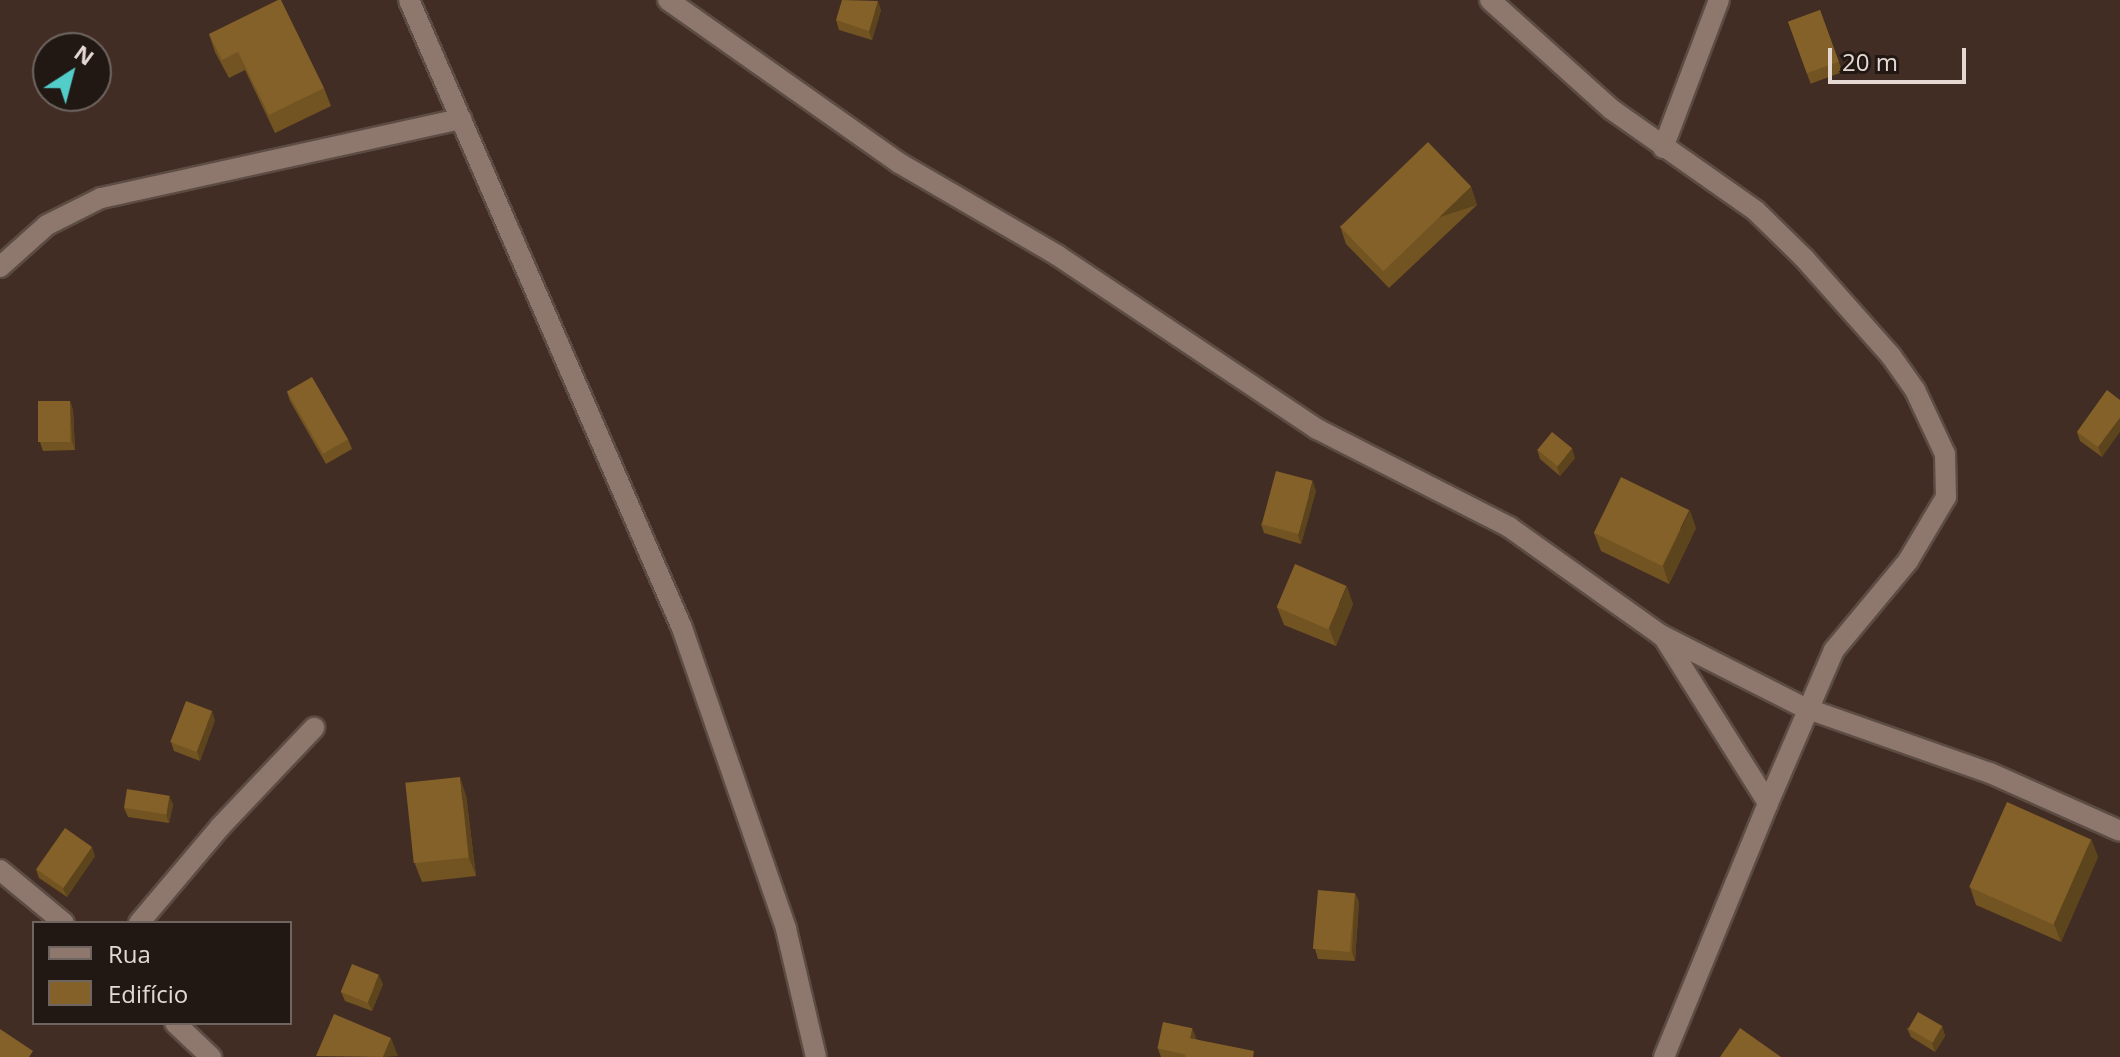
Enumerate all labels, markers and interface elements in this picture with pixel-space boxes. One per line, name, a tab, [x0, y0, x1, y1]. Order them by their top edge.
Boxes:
north arrow	[32, 32, 112, 112]
scale bar	[1832, 32, 1970, 82]
text: N	[69, 37, 101, 72]
text: 20 m	[1842, 45, 1898, 78]
legend	[32, 921, 292, 1025]
text: Rua	[108, 937, 151, 970]
text: Edifício	[108, 977, 188, 1010]

